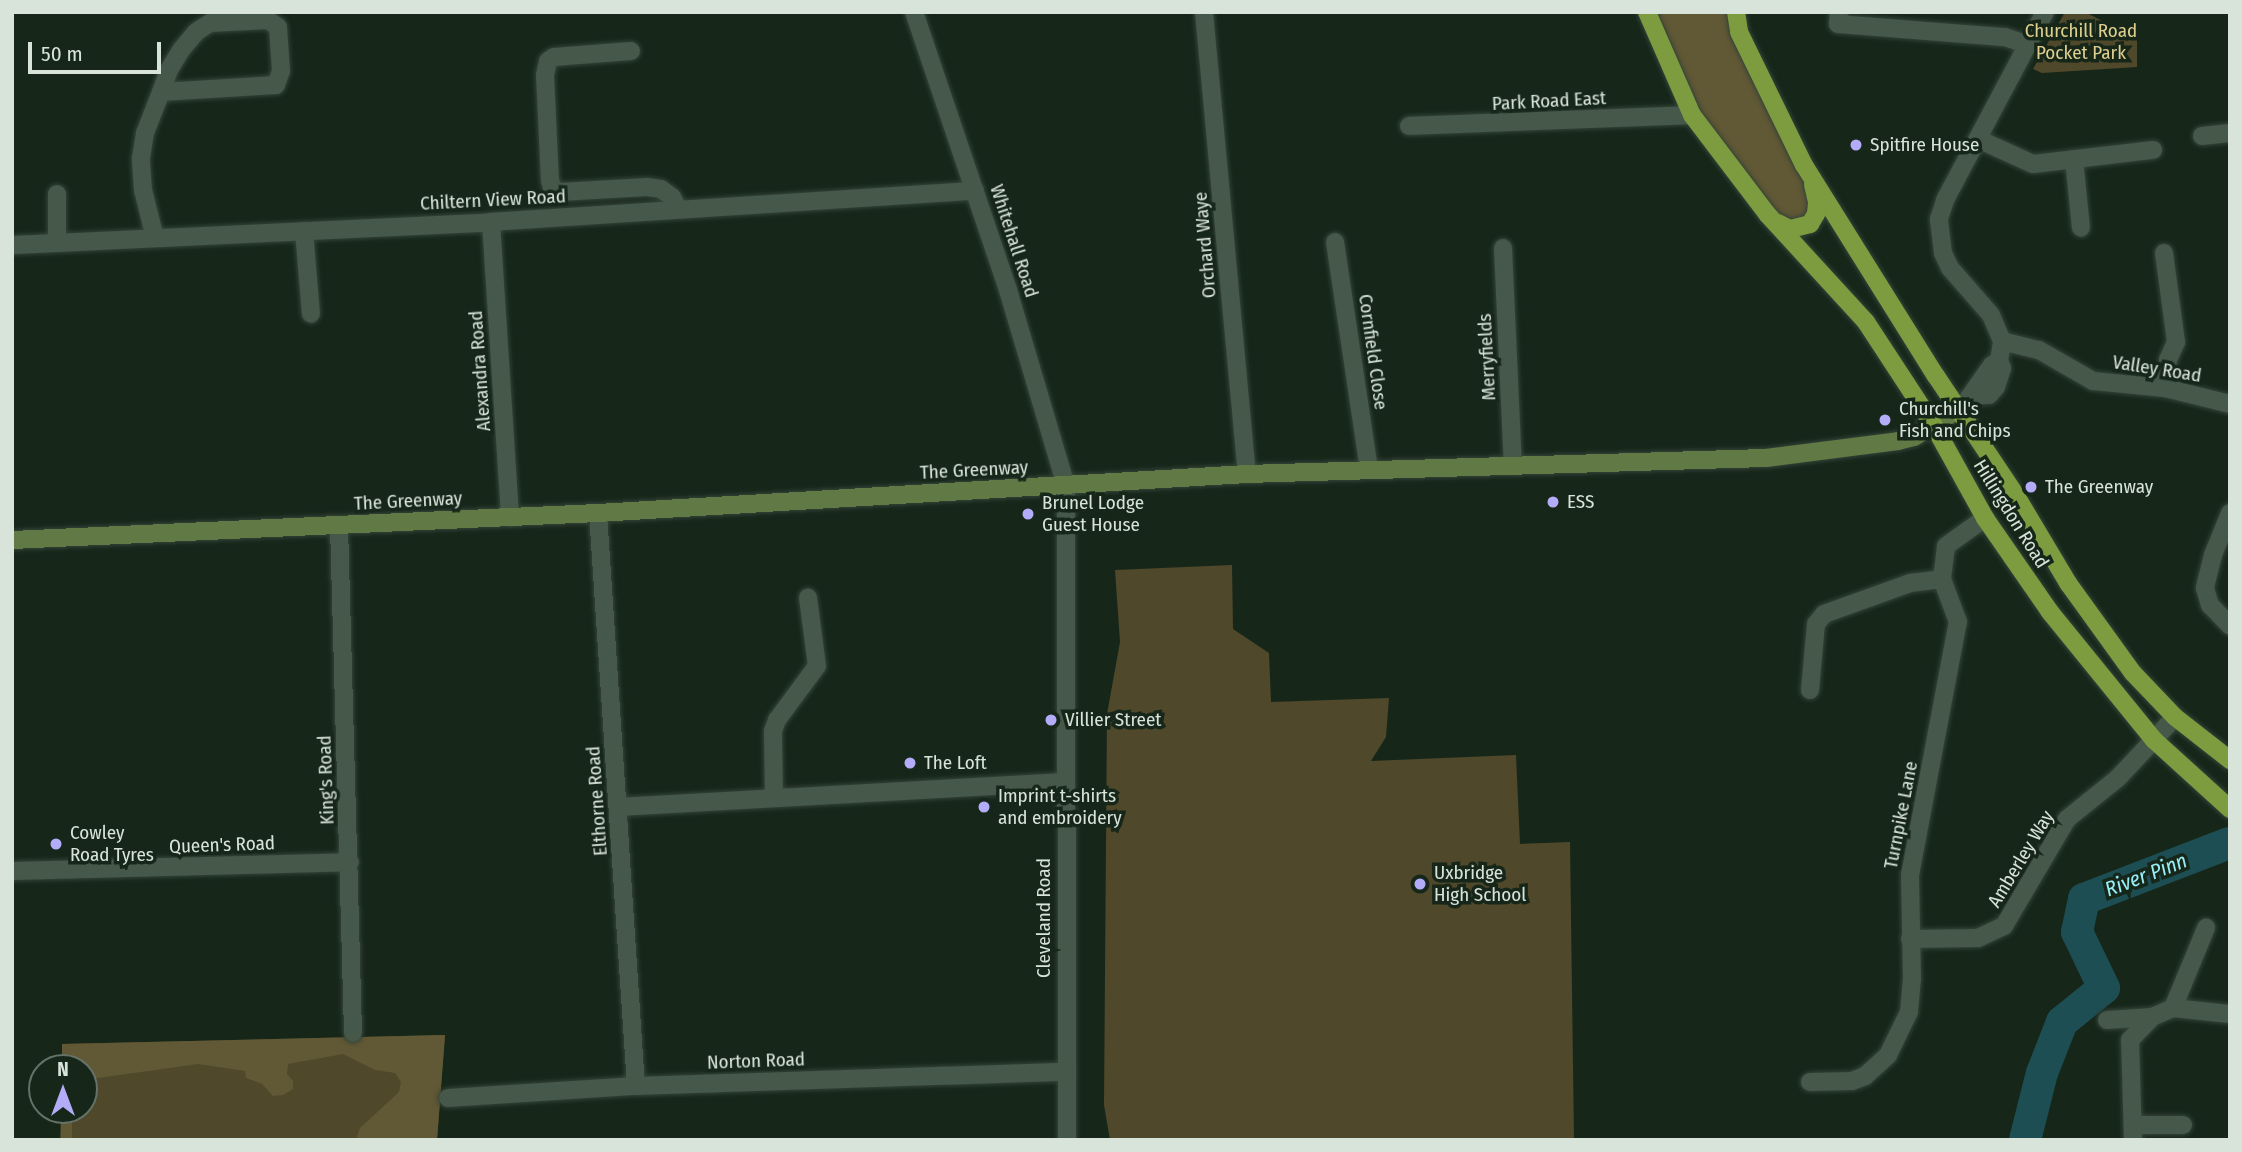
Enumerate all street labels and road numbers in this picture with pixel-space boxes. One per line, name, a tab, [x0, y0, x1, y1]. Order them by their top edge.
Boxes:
street label: Park Road East	[1491, 87, 1607, 115]
street label: Whitehall Road	[985, 182, 1043, 300]
street label: Chiltern View Road	[420, 185, 566, 215]
street label: Orchard Waye	[1189, 191, 1221, 299]
street label: Cornfield Close	[1354, 293, 1392, 411]
street label: Alexandra Road	[464, 310, 496, 432]
street label: Merryfields	[1473, 313, 1501, 401]
street label: Valley Road	[2111, 351, 2203, 387]
street label: Hillingdon Road	[1969, 455, 2053, 573]
street label: The Greenway	[919, 456, 1029, 484]
street label: The Greenway	[353, 487, 463, 515]
street label: King's Road	[313, 735, 339, 825]
street label: Elthorne Road	[582, 745, 612, 857]
street label: Turnpike Lane	[1879, 759, 1923, 871]
street label: Amberley Way	[1983, 806, 2059, 912]
street label: Queen's Road	[169, 832, 275, 858]
street label: Cleveland Road	[1033, 858, 1055, 978]
street label: Norton Road	[707, 1048, 805, 1074]

